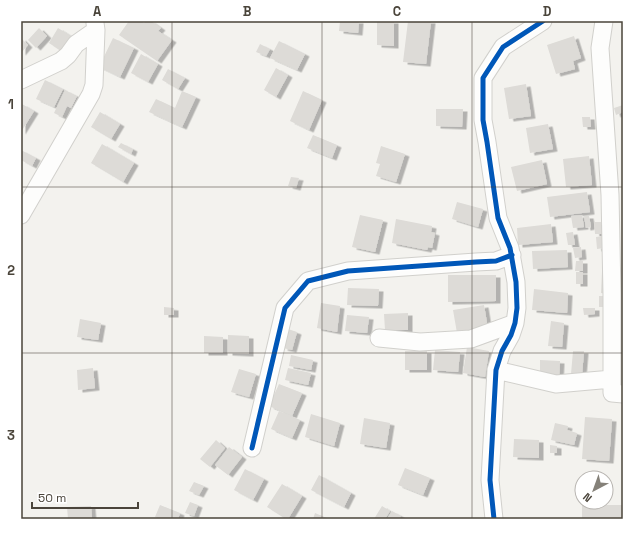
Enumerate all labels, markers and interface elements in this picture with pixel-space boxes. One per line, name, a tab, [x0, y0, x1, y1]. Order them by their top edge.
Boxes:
text: A	[93, 3, 102, 20]
text: B	[243, 3, 252, 20]
text: C	[393, 3, 401, 20]
text: D	[543, 3, 552, 20]
text: 1	[8, 96, 14, 113]
text: 2	[7, 262, 15, 279]
text: 3	[7, 427, 15, 444]
north arrow	[574, 470, 614, 510]
scale bar	[32, 484, 138, 510]
text: 50 m	[38, 490, 66, 506]
text: N	[580, 490, 595, 505]

